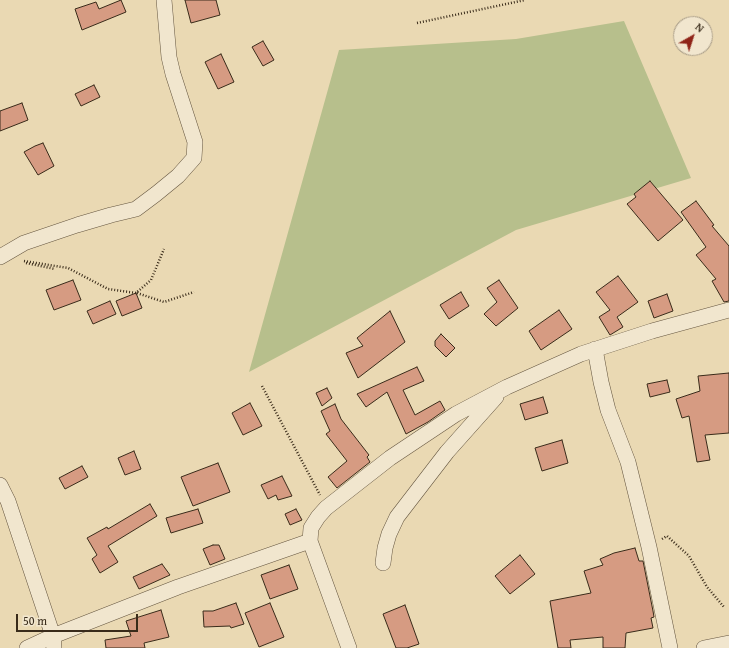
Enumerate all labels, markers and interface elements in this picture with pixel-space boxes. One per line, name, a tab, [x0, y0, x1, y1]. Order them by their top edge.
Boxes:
north arrow	[673, 16, 713, 56]
text: N	[692, 19, 708, 36]
scale bar	[18, 606, 140, 632]
text: 50 m	[23, 612, 47, 629]

